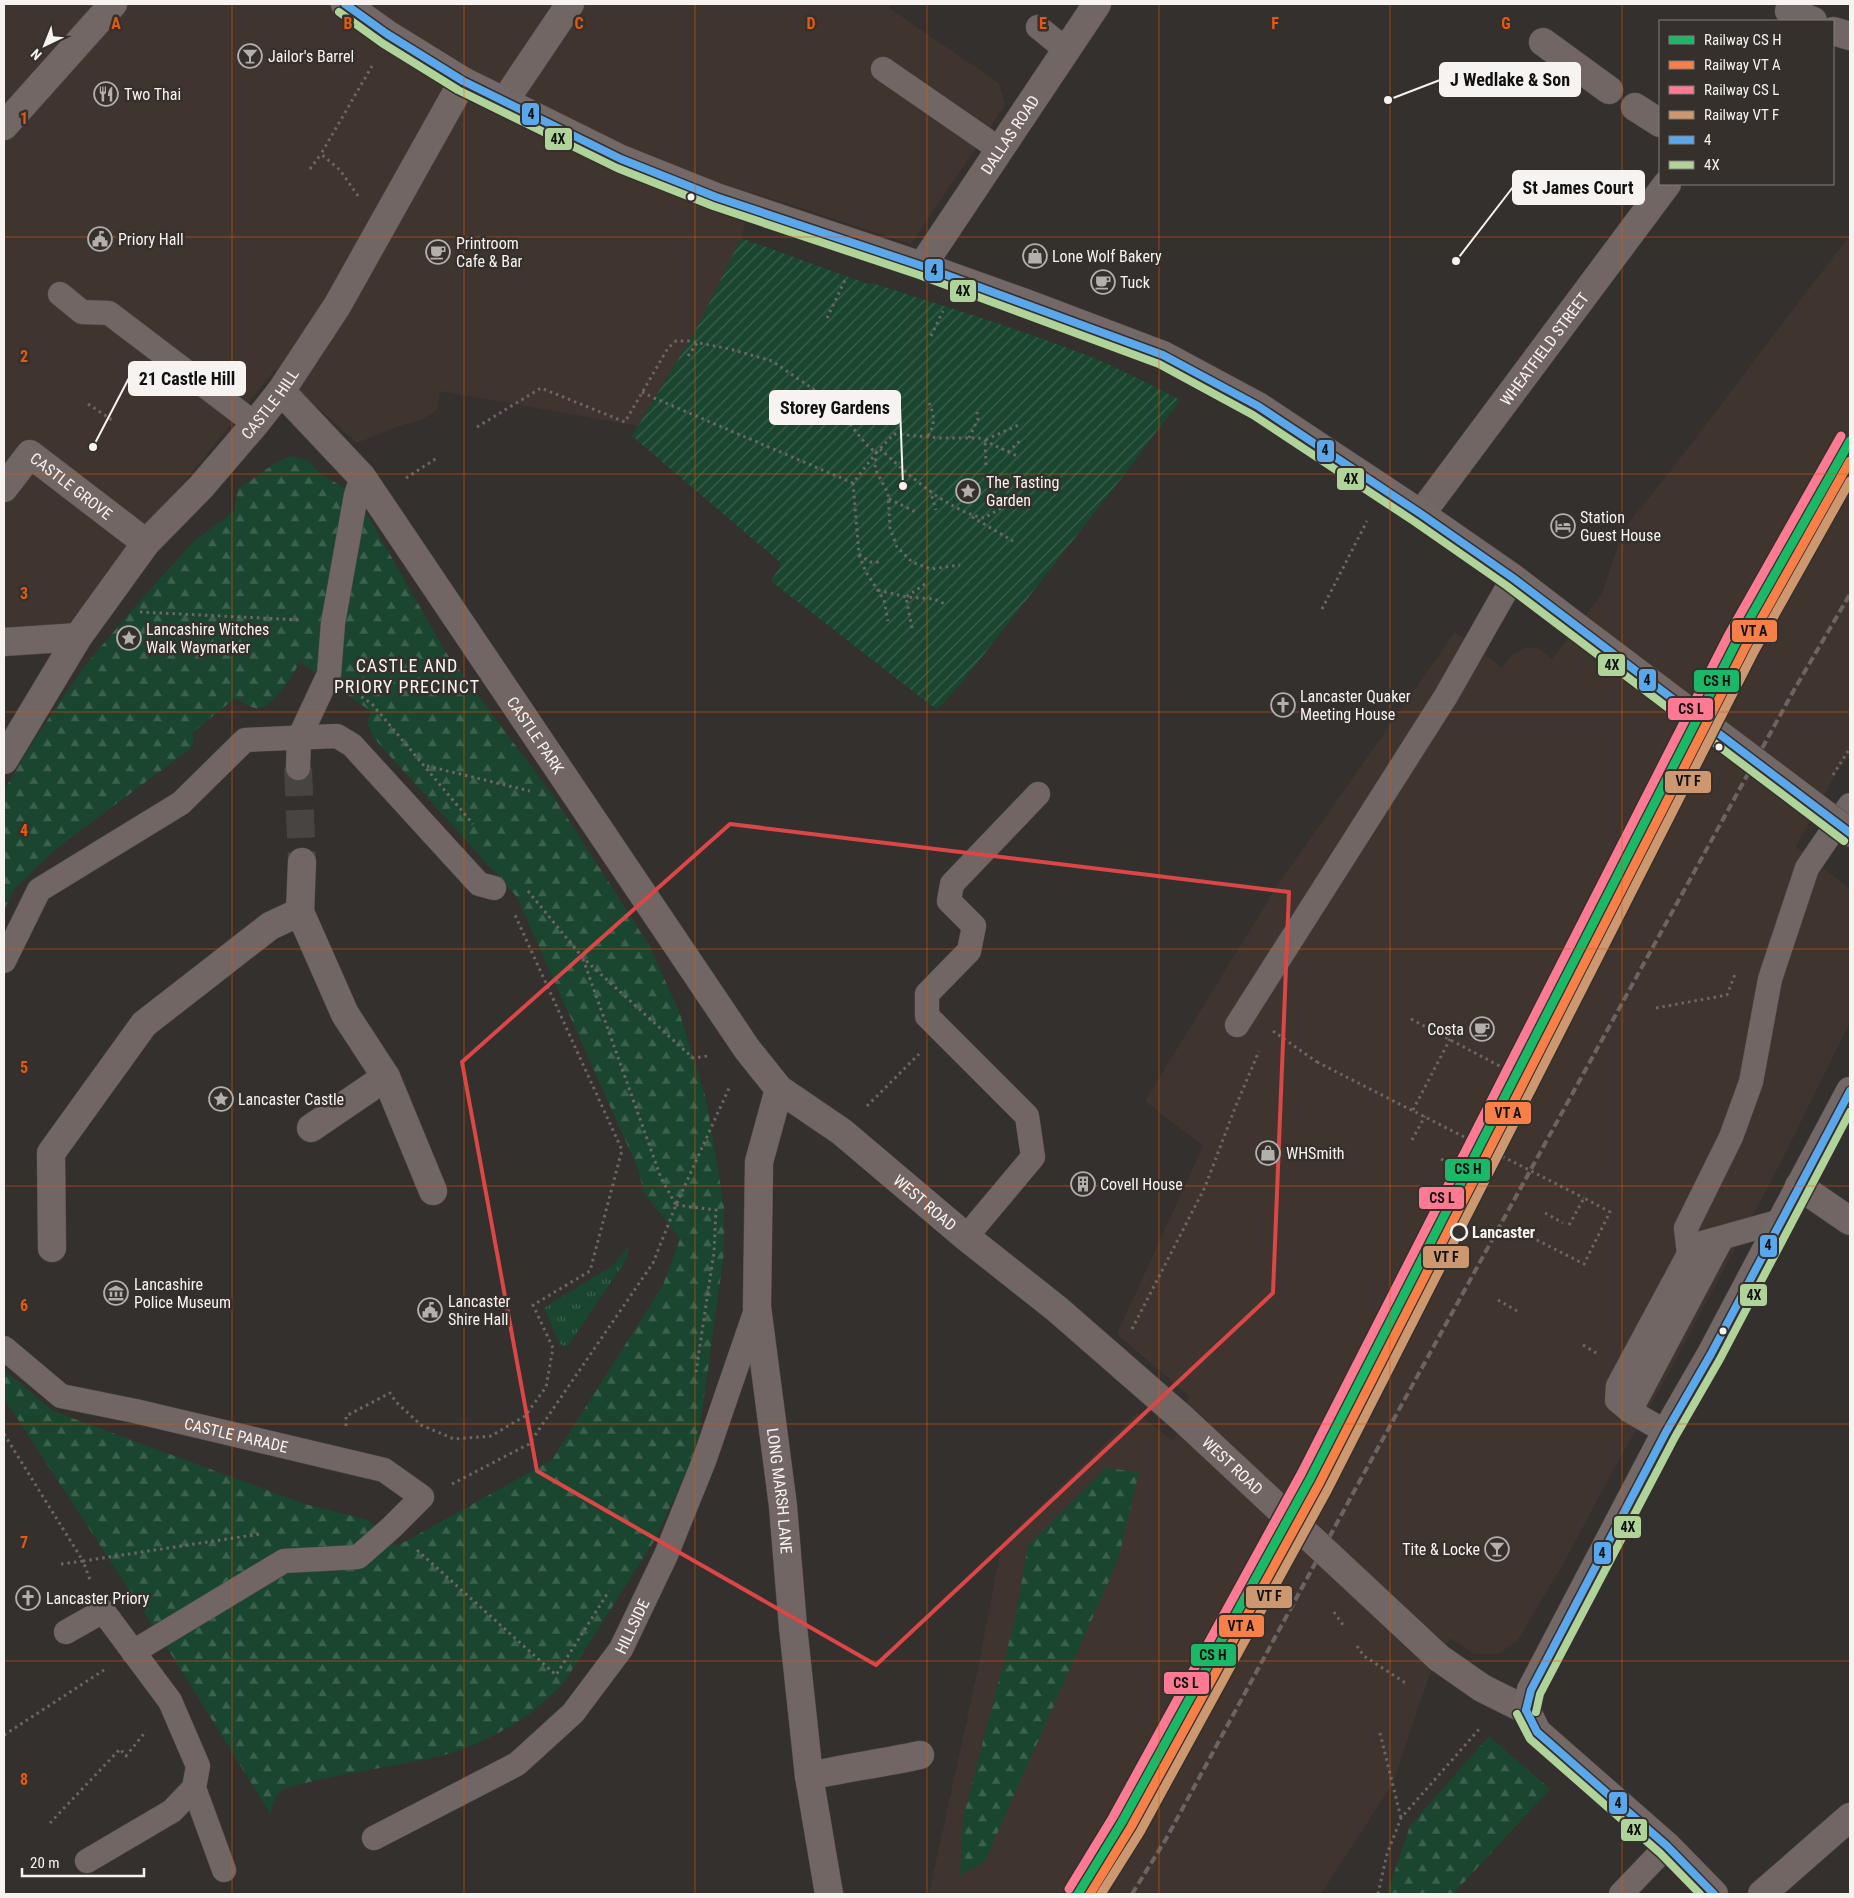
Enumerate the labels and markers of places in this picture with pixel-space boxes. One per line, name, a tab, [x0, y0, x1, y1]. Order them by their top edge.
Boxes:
bar icon: Jailor's Barrel	[237, 43, 263, 69]
place label: Jailor's Barrel	[268, 47, 354, 66]
callout: J Wedlake & Son	[1440, 63, 1580, 96]
restaurant icon: Two Thai	[93, 81, 119, 107]
place label: Two Thai	[124, 85, 181, 104]
callout: St James Court	[1513, 171, 1644, 204]
unlabelled marker	[686, 192, 696, 202]
public building icon: Priory Hall	[87, 226, 113, 252]
place label: Priory Hall	[118, 230, 184, 249]
place label: Printroom Cafe & Bar	[456, 234, 523, 271]
cafe icon: Printroom Cafe & Bar	[425, 239, 451, 265]
shop icon: Lone Wolf Bakery	[1022, 243, 1048, 269]
place label: Lone Wolf Bakery	[1052, 247, 1162, 266]
cafe icon: Tuck	[1090, 269, 1116, 295]
place label: Tuck	[1120, 273, 1151, 292]
callout: 21 Castle Hill	[129, 362, 245, 395]
callout: Storey Gardens	[770, 391, 900, 424]
place label: The Tasting Garden	[986, 473, 1059, 510]
place icon: The Tasting Garden	[955, 478, 981, 504]
place label: Station Guest House	[1580, 508, 1661, 545]
hotel icon: Station Guest House	[1550, 513, 1576, 539]
place label: Lancashire Witches Walk Waymarker	[146, 620, 269, 657]
place icon: Lancashire Witches Walk Waymarker	[116, 625, 142, 651]
place label: Lancaster Quaker Meeting House	[1300, 687, 1411, 724]
church icon: Lancaster Quaker Meeting House	[1270, 692, 1296, 718]
unlabelled marker	[1714, 742, 1724, 752]
cafe icon: Costa	[1469, 1016, 1495, 1042]
place label: Costa	[1427, 1020, 1464, 1039]
place icon: Lancaster Castle	[208, 1086, 234, 1112]
place label: Lancaster Castle	[238, 1090, 344, 1109]
shop icon: WHSmith	[1255, 1140, 1281, 1166]
place label: WHSmith	[1286, 1144, 1345, 1163]
building icon: Covell House	[1070, 1171, 1096, 1197]
place label: Covell House	[1100, 1175, 1183, 1194]
marker: Lancaster	[1450, 1223, 1468, 1241]
place label: Lancaster	[1472, 1223, 1535, 1242]
place label: Lancashire Police Museum	[134, 1275, 231, 1312]
museum icon: Lancashire Police Museum	[103, 1280, 129, 1306]
place label: Lancaster Shire Hall	[448, 1292, 511, 1329]
public building icon: Lancaster Shire Hall	[417, 1297, 443, 1323]
unlabelled marker	[1718, 1326, 1728, 1336]
bar icon: Tite & Locke	[1484, 1536, 1510, 1562]
place label: Tite & Locke	[1402, 1540, 1480, 1559]
church icon: Lancaster Priory	[15, 1585, 41, 1611]
place label: Lancaster Priory	[46, 1589, 150, 1608]

